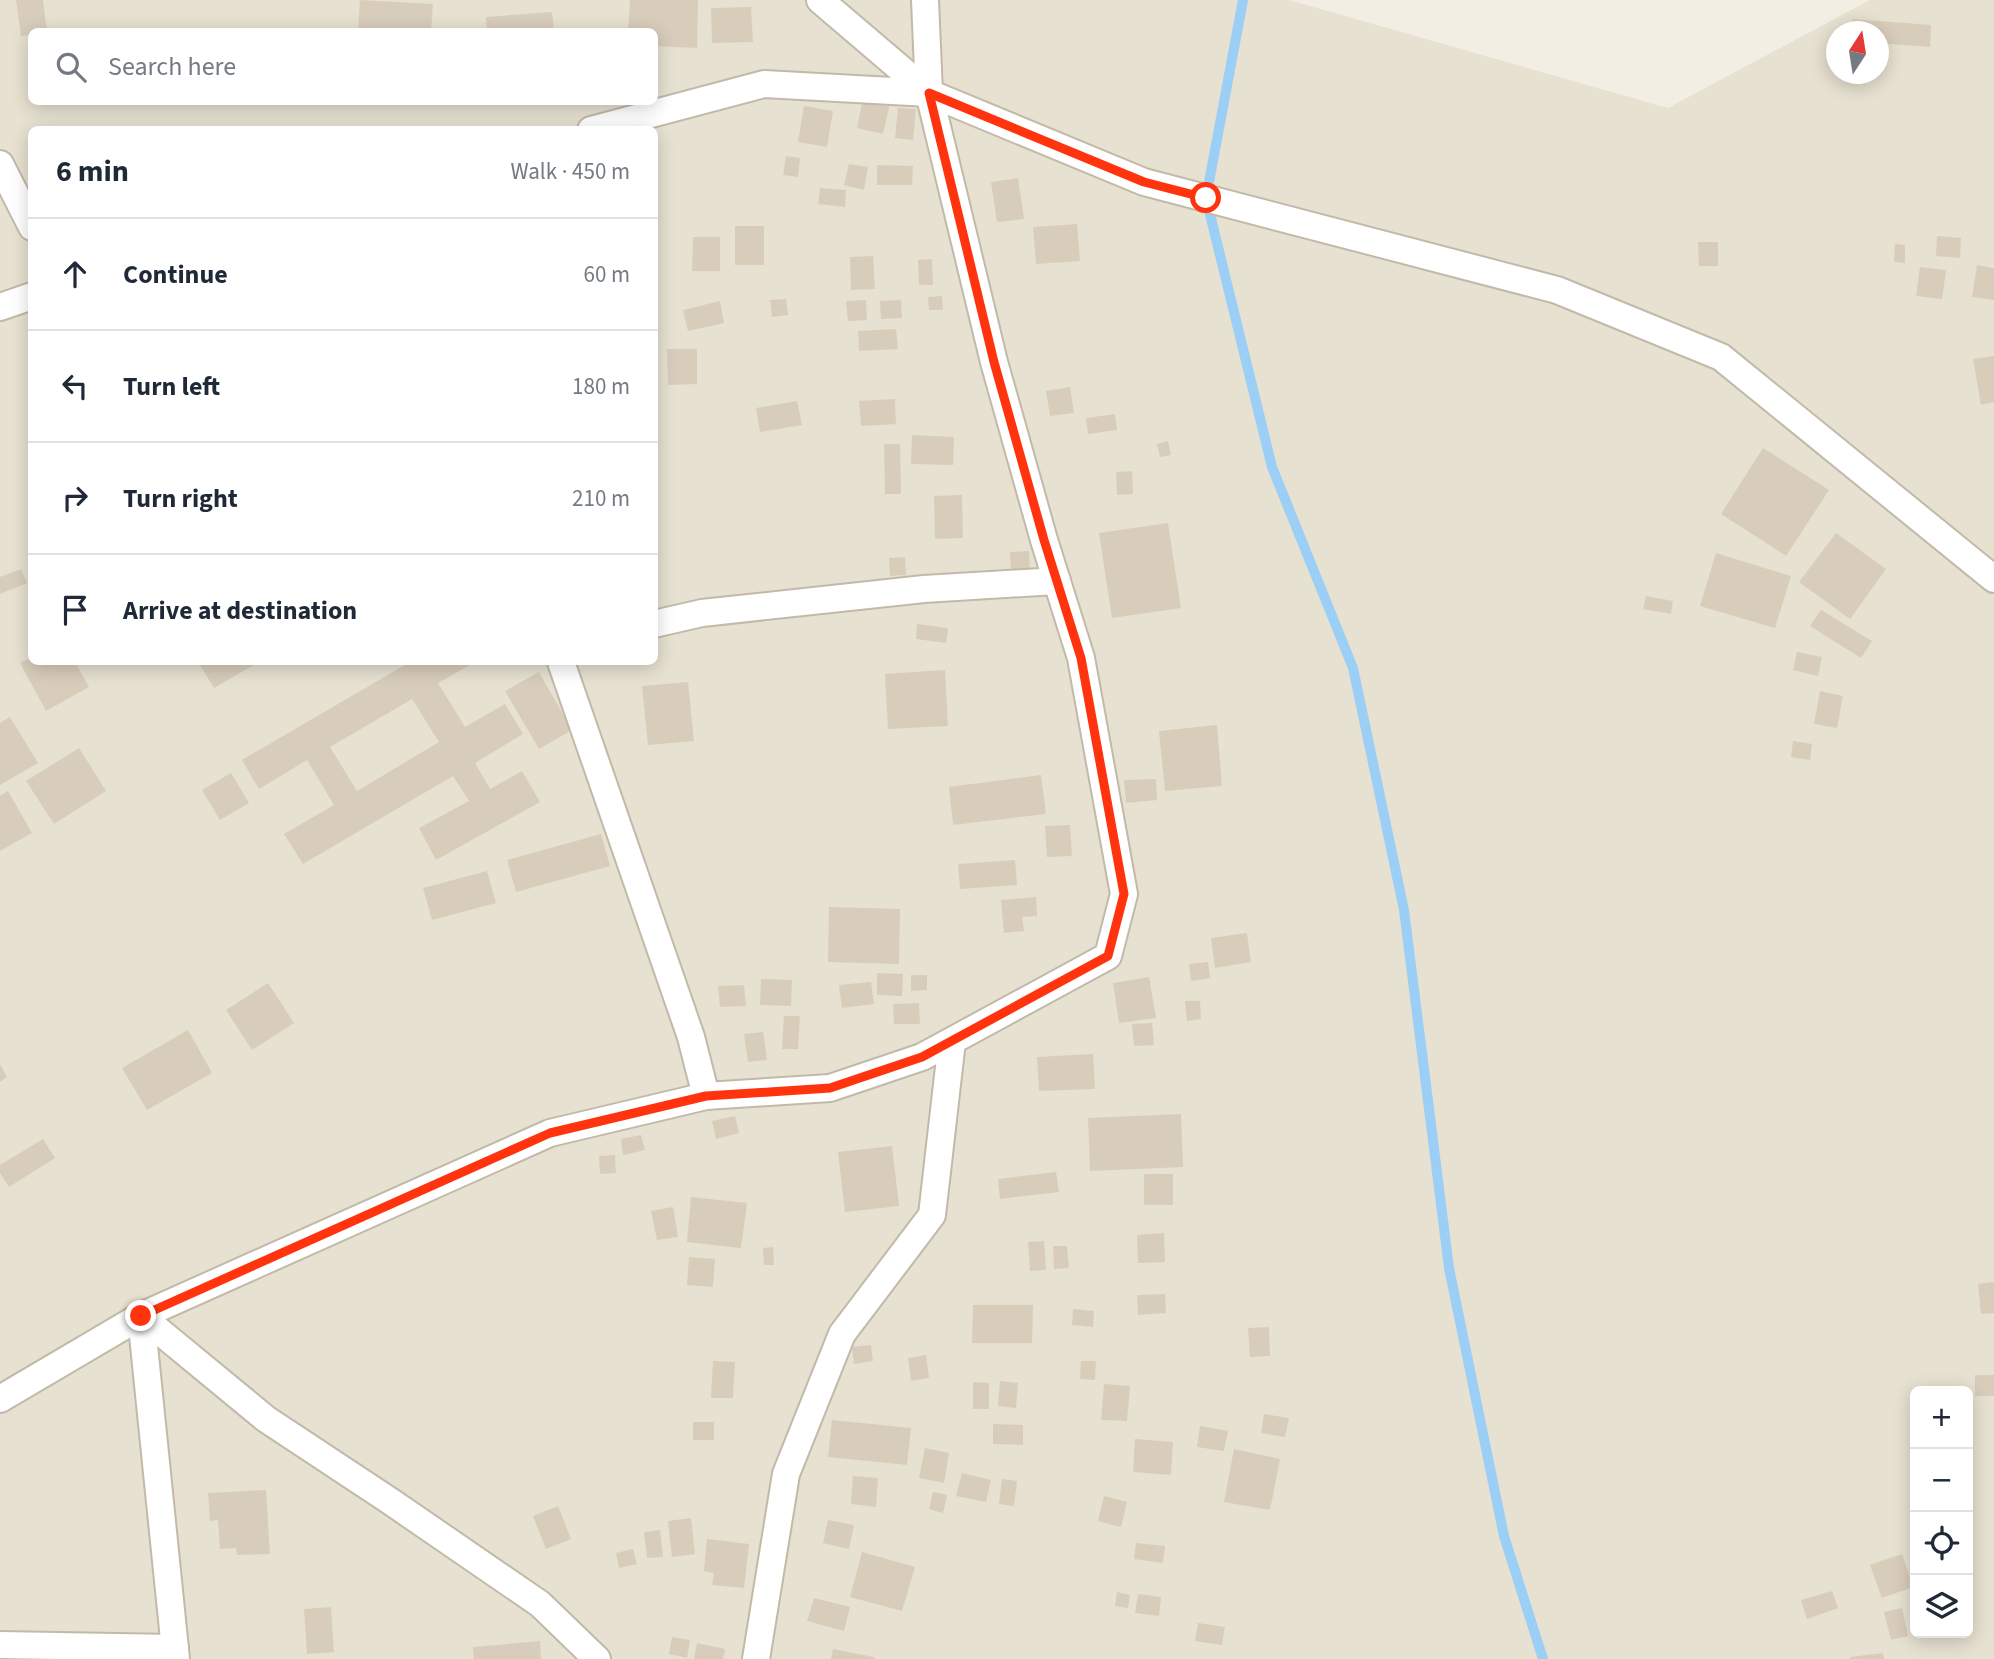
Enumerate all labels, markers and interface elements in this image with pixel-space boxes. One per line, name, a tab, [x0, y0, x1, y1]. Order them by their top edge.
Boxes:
north arrow	[1826, 21, 1889, 84]
search box	[28, 28, 658, 105]
icon: search	[52, 48, 90, 86]
text: Search here	[108, 48, 236, 85]
text: 6 min	[56, 150, 129, 193]
text: Walk · 450 m	[511, 155, 630, 188]
route start	[1190, 182, 1221, 213]
icon: ahead	[56, 255, 94, 293]
text: Continue	[123, 256, 228, 293]
text: 60 m	[583, 258, 630, 291]
icon: left	[56, 367, 94, 405]
text: Turn left	[123, 368, 220, 405]
text: 180 m	[572, 370, 630, 403]
icon: right	[56, 479, 94, 517]
text: Turn right	[123, 480, 238, 517]
text: 210 m	[572, 482, 630, 515]
icon: arrive	[56, 591, 94, 629]
text: Arrive at destination	[123, 592, 357, 629]
route end	[125, 1300, 156, 1331]
map controls	[1910, 1386, 1973, 1638]
button: +	[1910, 1386, 1973, 1449]
button: −	[1910, 1449, 1973, 1512]
button: locate	[1910, 1512, 1973, 1575]
button: layers	[1910, 1575, 1973, 1638]

